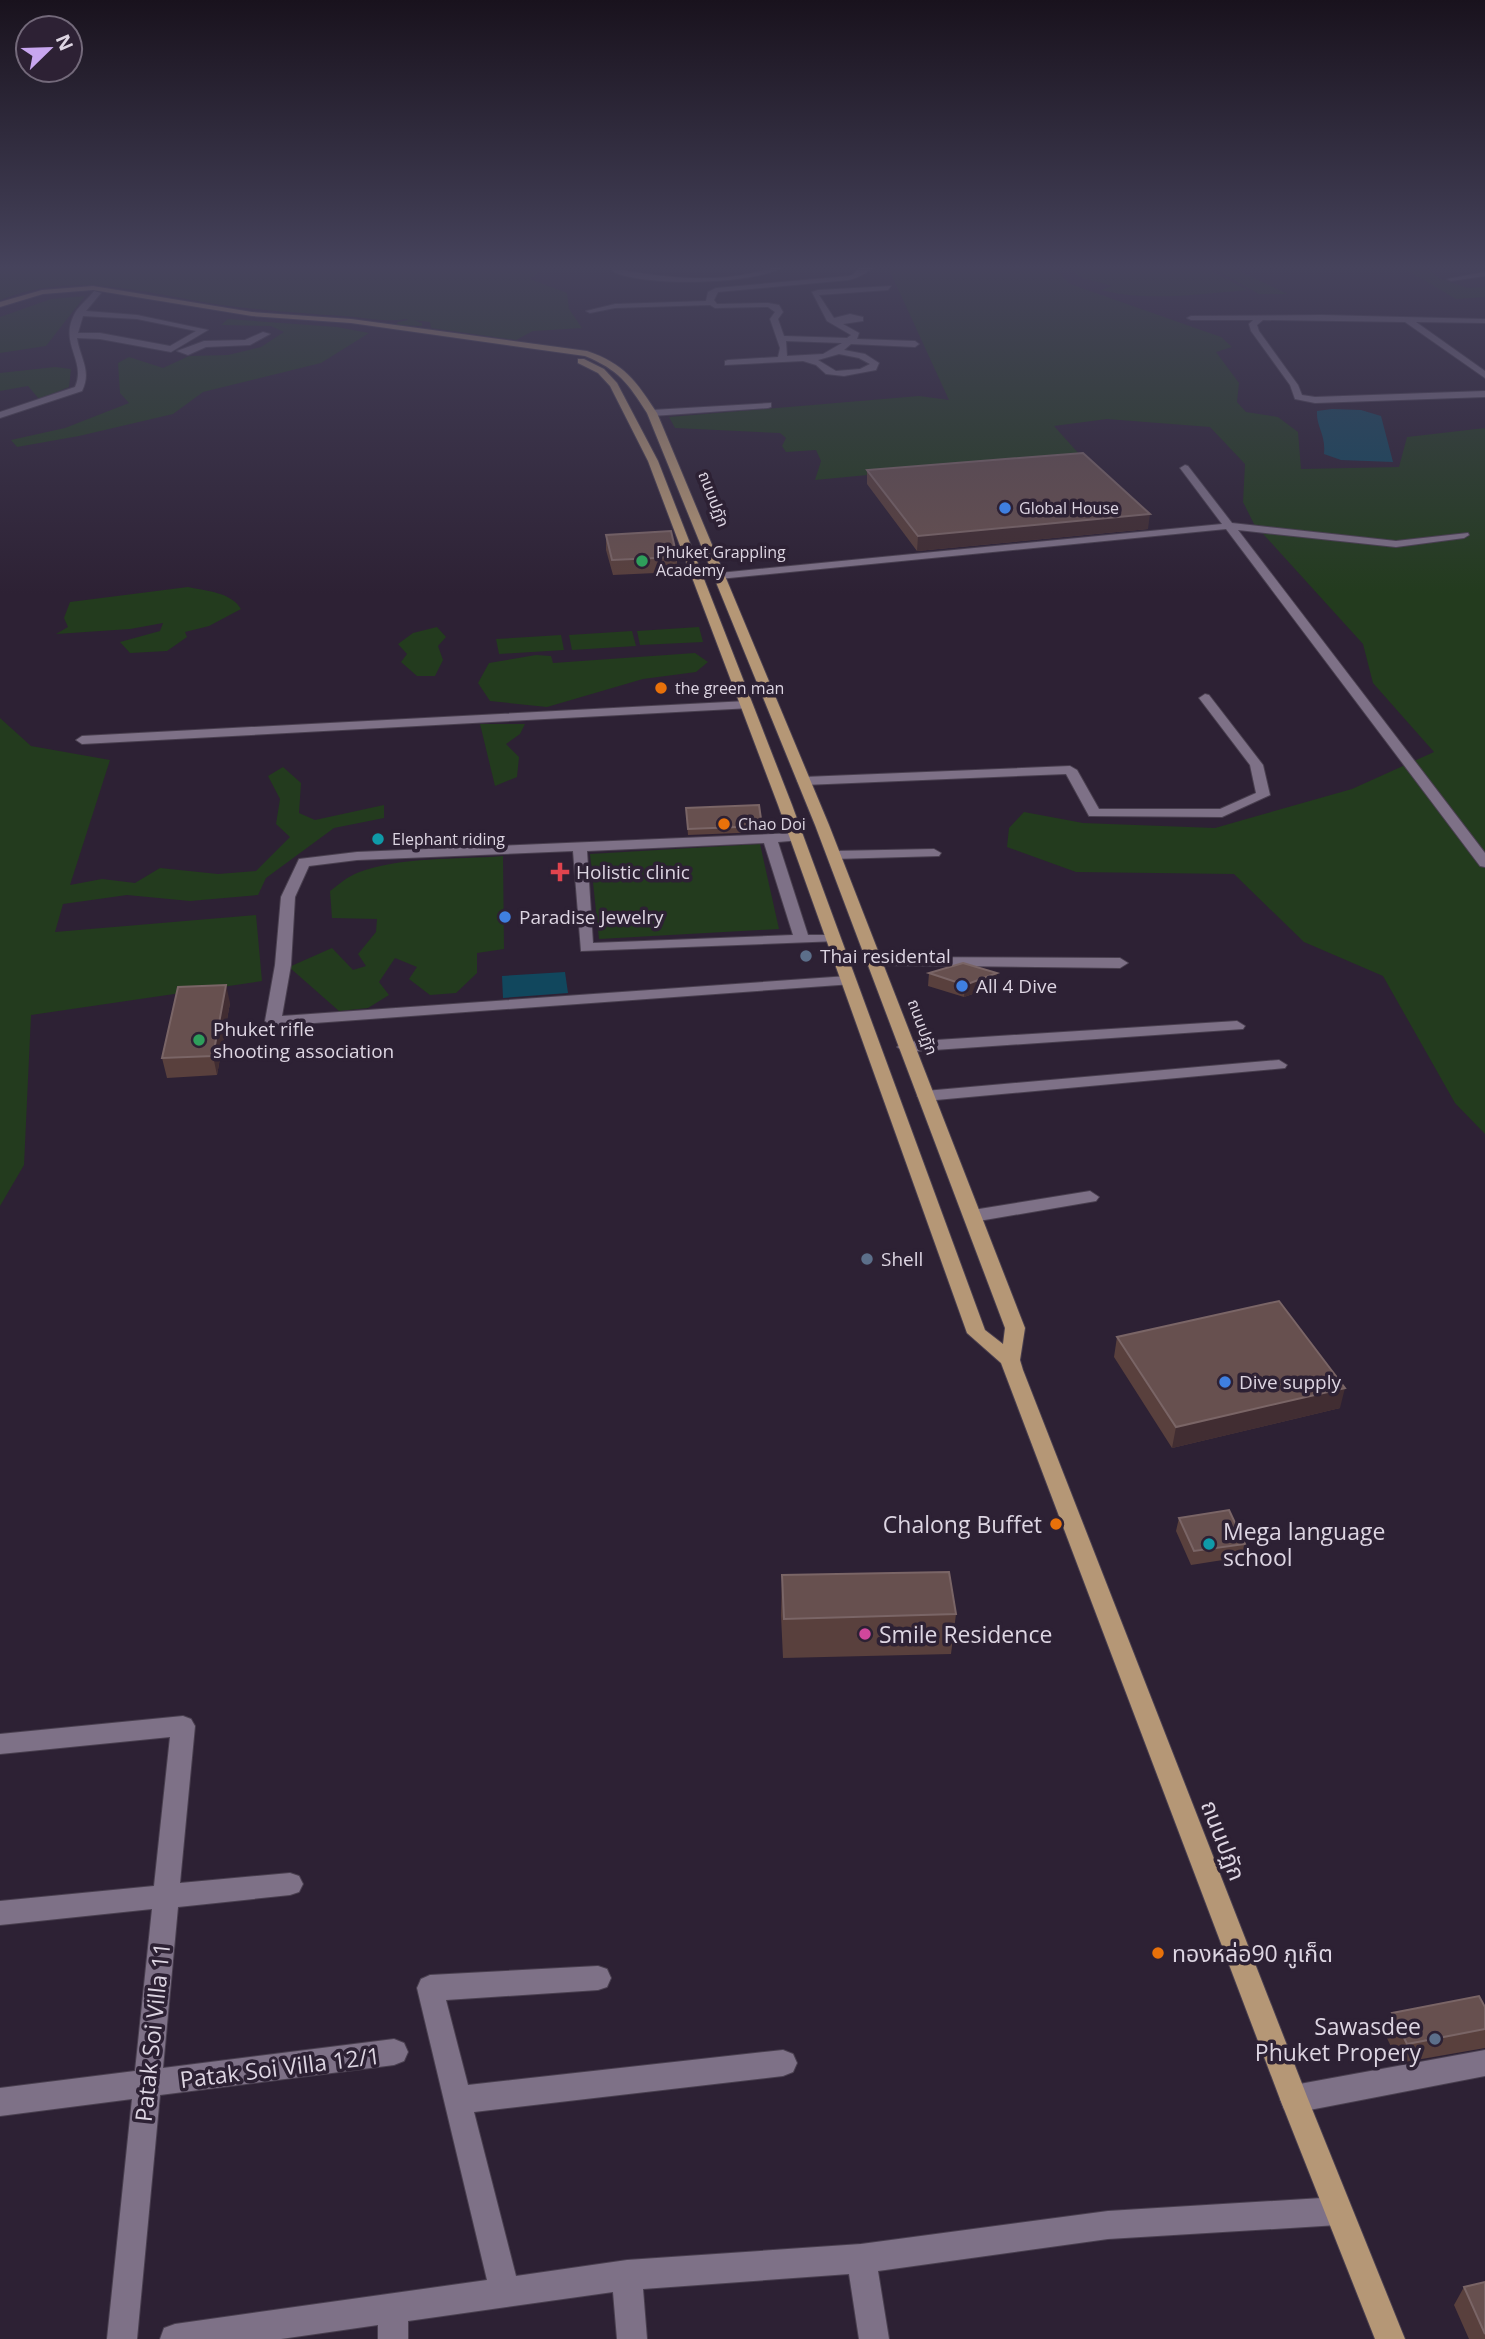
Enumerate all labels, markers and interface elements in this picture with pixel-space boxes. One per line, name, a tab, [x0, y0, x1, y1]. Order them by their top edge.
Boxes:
north arrow	[14, 14, 84, 84]
text: N	[50, 30, 80, 55]
street label: ถนนปฏัก	[693, 468, 735, 530]
place label: Global House	[1019, 497, 1119, 519]
marker: Global House	[997, 500, 1013, 516]
place label: Phuket Grappling Academy	[656, 541, 786, 581]
marker: Phuket Grappling Academy	[634, 553, 650, 569]
place label: the green man	[675, 677, 784, 699]
marker: the green man	[653, 680, 669, 696]
place label: Chao Doi	[738, 813, 806, 835]
marker: Chao Doi	[716, 816, 732, 832]
place label: Elephant riding	[392, 828, 505, 850]
marker: Elephant riding	[370, 831, 386, 847]
place label: Holistic clinic	[576, 859, 690, 885]
marker: Holistic clinic	[550, 862, 570, 882]
place label: Paradise Jewelry	[519, 904, 664, 930]
marker: Paradise Jewelry	[497, 909, 513, 925]
place label: Thai residental	[820, 943, 951, 969]
marker: Thai residental	[798, 948, 814, 964]
place label: All 4 Dive	[976, 973, 1057, 999]
marker: All 4 Dive	[954, 978, 970, 994]
street label: ถนนปฏัก	[903, 996, 943, 1058]
place label: Phuket rifle shooting association	[213, 1016, 394, 1064]
marker: Phuket rifle shooting association	[191, 1032, 207, 1048]
place label: Shell	[881, 1246, 923, 1272]
marker: Shell	[859, 1251, 875, 1267]
place label: Dive supply	[1239, 1369, 1341, 1395]
marker: Dive supply	[1217, 1374, 1233, 1390]
place label: Chalong Buffet	[883, 1508, 1042, 1540]
place label: Mega language school	[1223, 1515, 1385, 1573]
marker: Chalong Buffet	[1048, 1516, 1064, 1532]
marker: Mega language school	[1201, 1536, 1217, 1552]
place label: Smile Residence	[879, 1618, 1052, 1650]
marker: Smile Residence	[857, 1626, 873, 1642]
street label: ถนนปฏัก	[1194, 1795, 1254, 1885]
place label: ทองหล่อ90 ภูเก็ต	[1172, 1937, 1333, 1969]
street label: Patak Soi Villa 11	[127, 1941, 177, 2123]
marker: ทองหล่อ90 ภูเก็ต	[1150, 1945, 1166, 1961]
place label: Sawasdee Phuket Propery	[1255, 2010, 1421, 2068]
marker: Sawasdee Phuket Propery	[1427, 2031, 1443, 2047]
street label: Patak Soi Villa 12/1	[178, 2039, 382, 2095]

